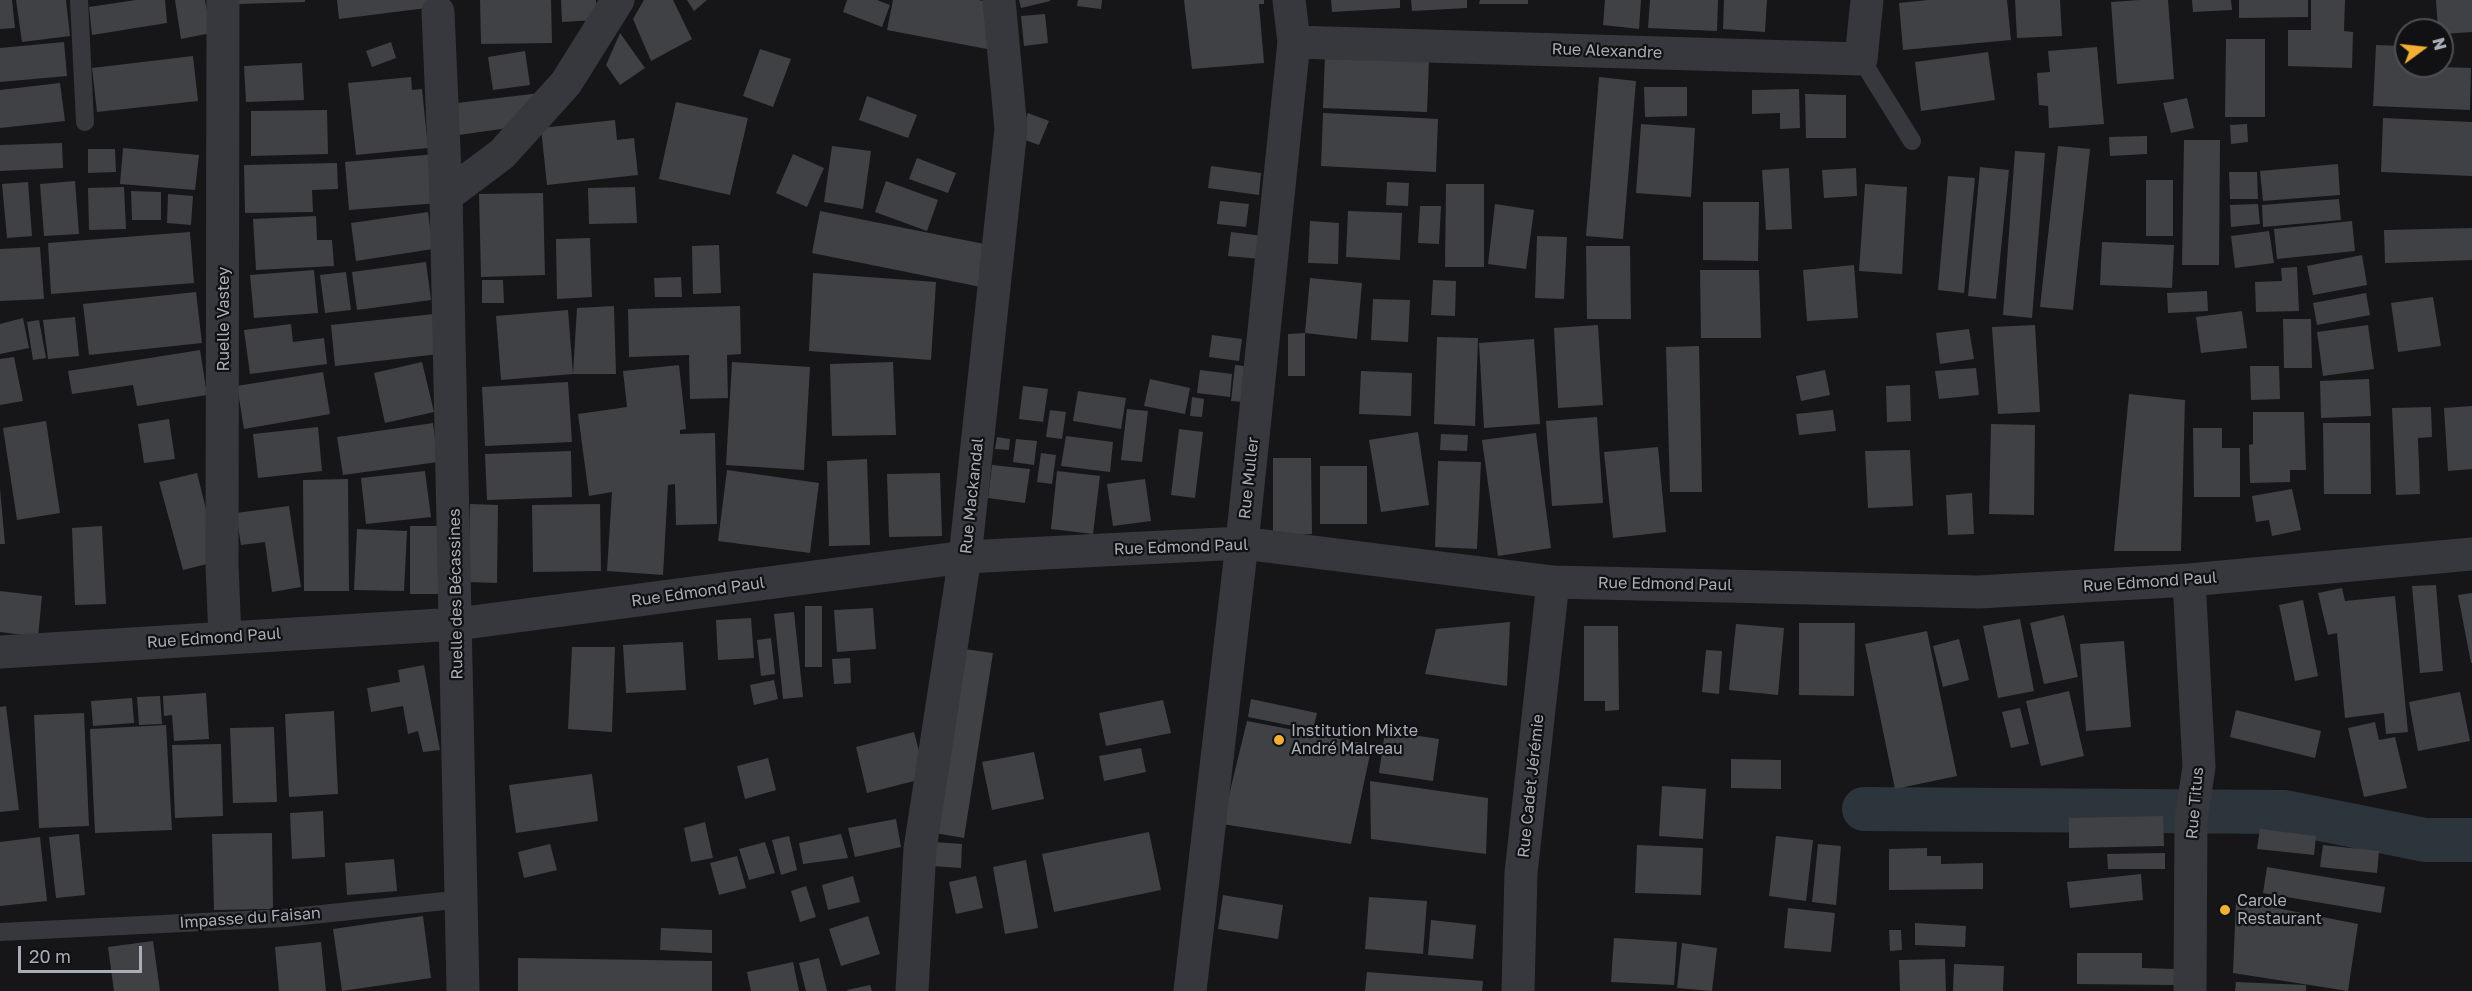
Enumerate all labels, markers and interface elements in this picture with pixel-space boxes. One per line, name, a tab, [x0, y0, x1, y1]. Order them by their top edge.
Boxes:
north arrow	[2394, 18, 2454, 78]
text: N	[2428, 35, 2451, 52]
street label: Rue Alexandre	[1551, 39, 1663, 63]
street label: Ruelle Vastey	[214, 267, 234, 371]
street label: Rue Muller	[1235, 436, 1263, 520]
street label: Rue Mackandal	[956, 437, 988, 555]
street label: Ruelle des Bécassines	[445, 508, 467, 680]
street label: Rue Edmond Paul	[1113, 535, 1249, 559]
street label: Rue Edmond Paul	[2082, 568, 2218, 596]
street label: Rue Edmond Paul	[630, 573, 766, 611]
street label: Rue Edmond Paul	[1598, 573, 1732, 595]
street label: Rue Edmond Paul	[146, 624, 282, 652]
street label: Rue Cadet Jérémie	[1514, 713, 1548, 859]
place label: Institution Mixte André Malreau	[1291, 721, 1418, 759]
marker: Institution Mixte André Malreau	[1272, 733, 1286, 747]
street label: Rue Titus	[2182, 766, 2208, 840]
place label: Carole Restaurant	[2237, 891, 2322, 929]
street label: Impasse du Faisan	[179, 903, 321, 933]
marker: Carole Restaurant	[2218, 903, 2232, 917]
scale bar	[21, 934, 146, 972]
text: 20 m	[29, 945, 71, 967]

